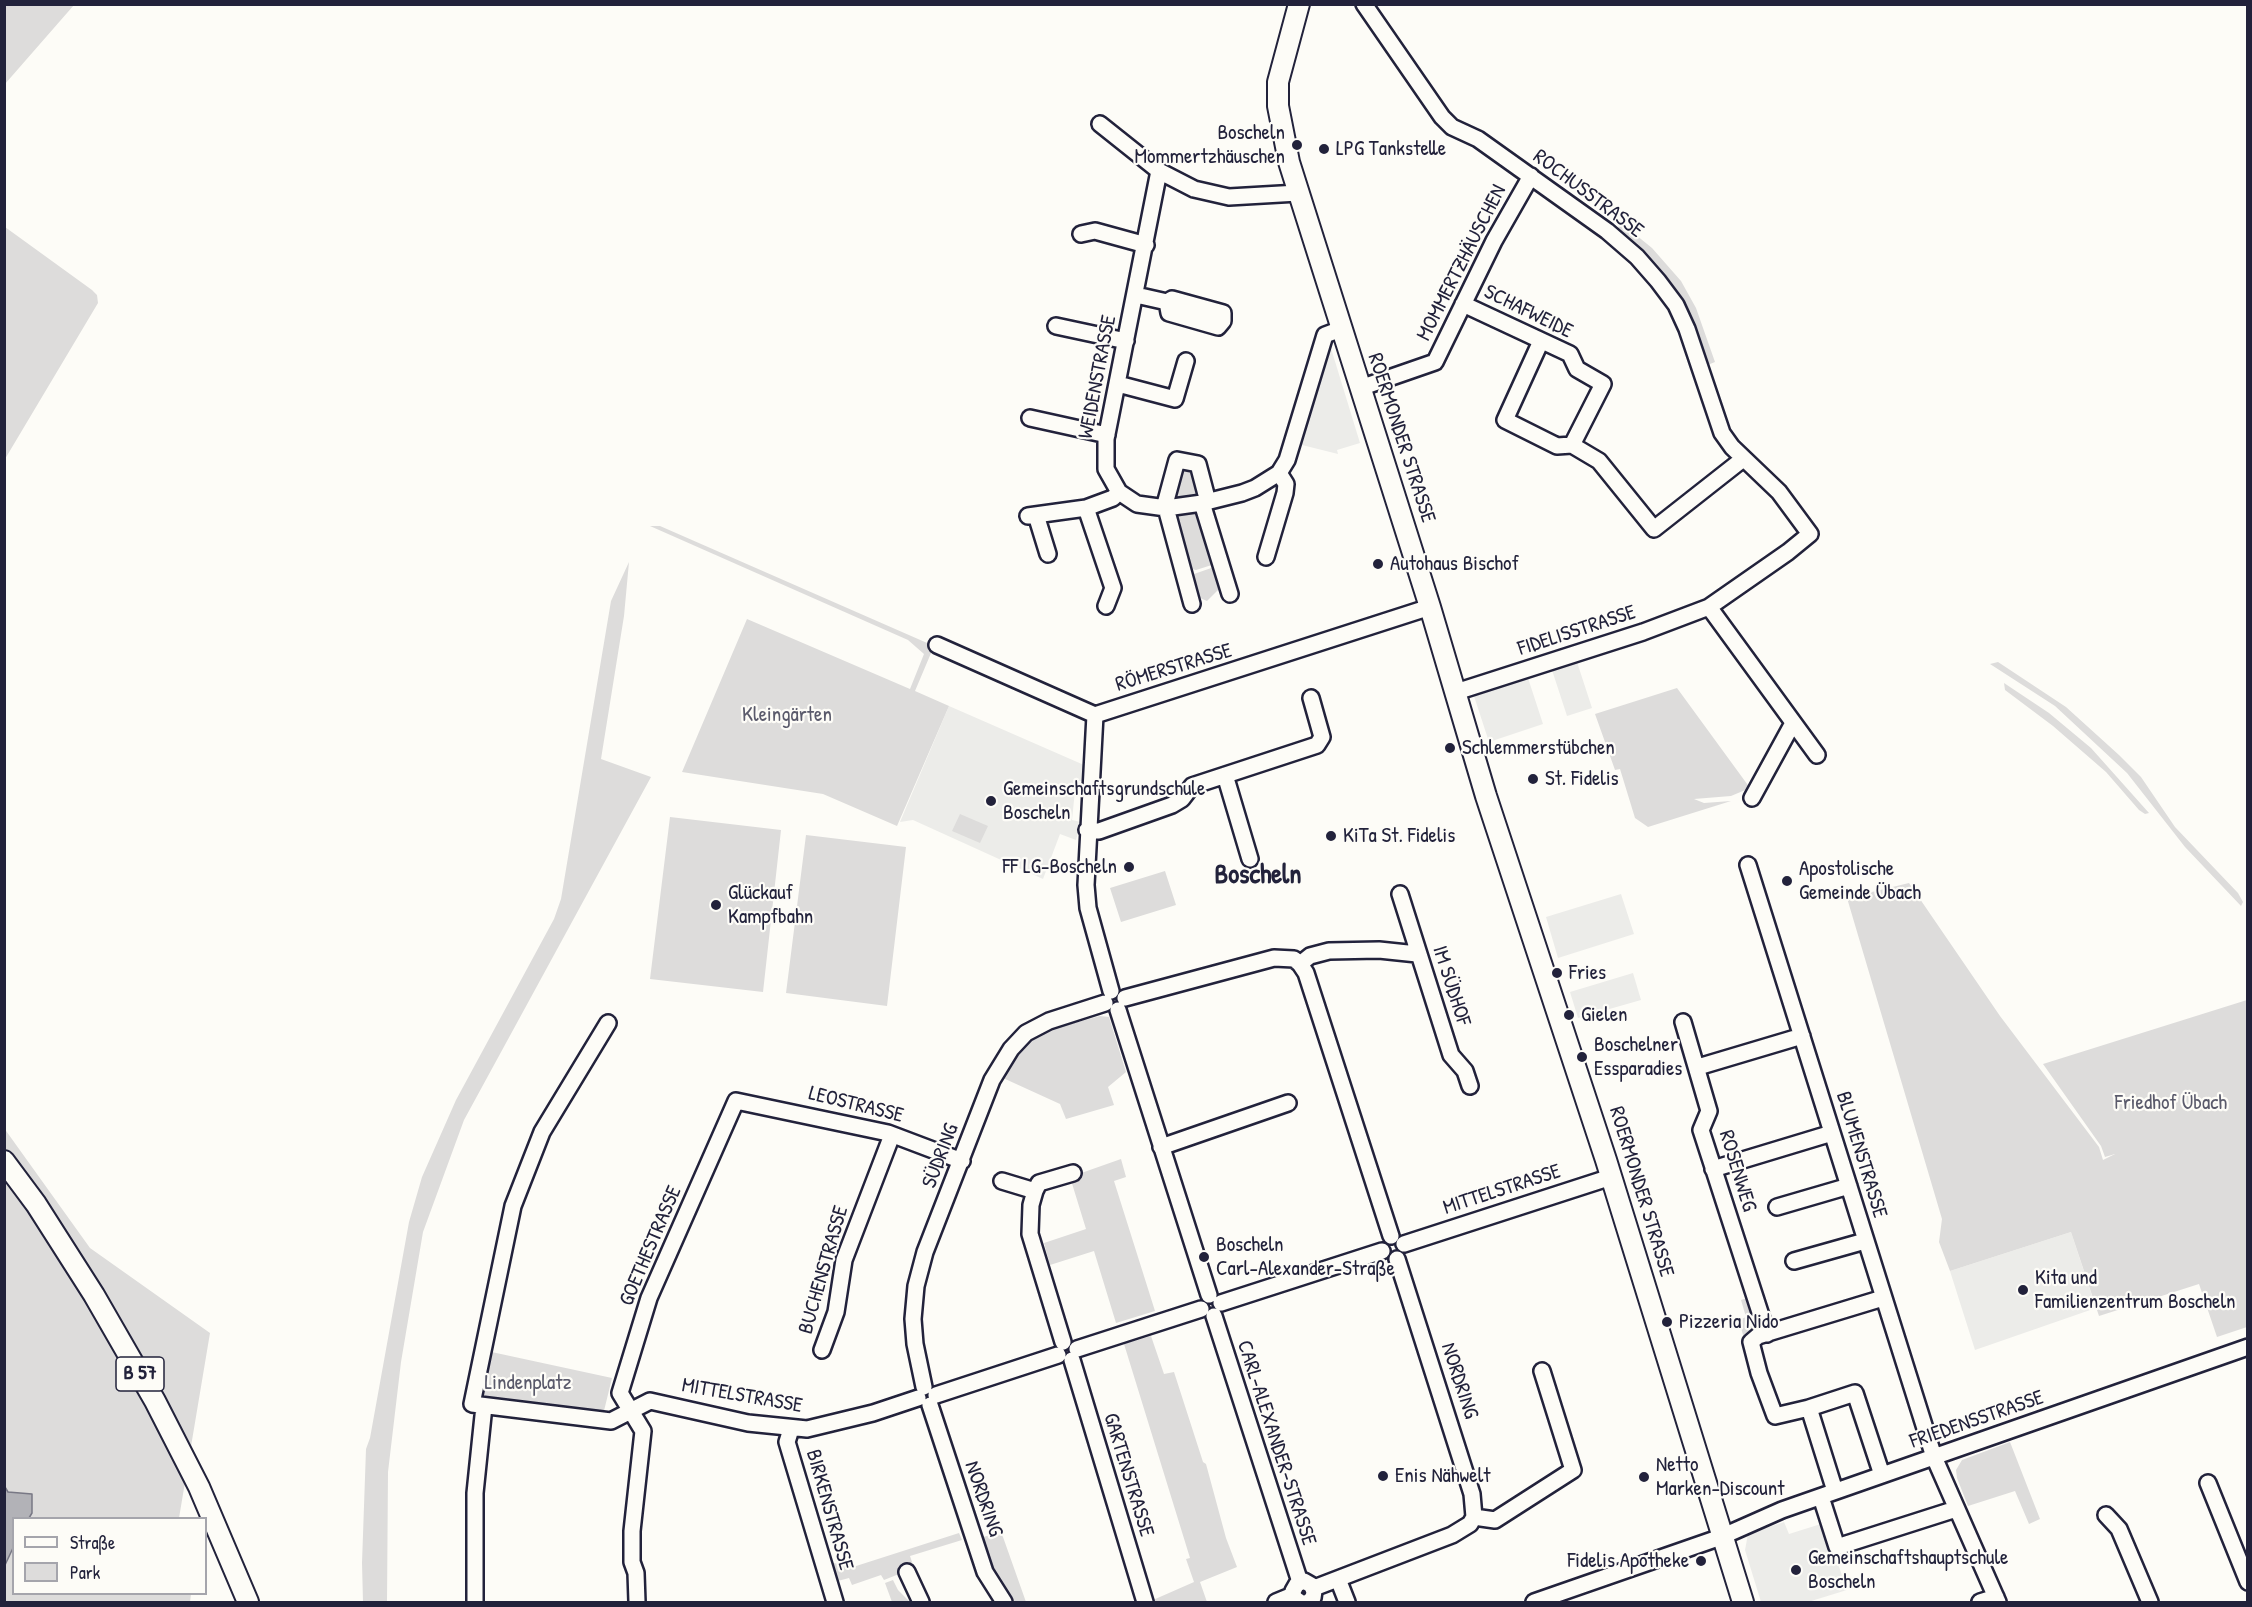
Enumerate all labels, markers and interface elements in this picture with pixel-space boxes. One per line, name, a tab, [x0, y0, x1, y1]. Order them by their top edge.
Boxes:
place label: Boscheln Mommertzhäuschen	[1134, 120, 1285, 170]
place label: LPG Tankstelle	[1336, 136, 1446, 162]
marker: Boscheln Mommertzhäuschen	[1290, 138, 1304, 152]
marker: LPG Tankstelle	[1317, 142, 1331, 156]
street label: ROCHUSSTRASSE	[1528, 144, 1648, 244]
street label: MOMMERTZHÄUSCHEN	[1412, 181, 1512, 345]
street label: SCHAFWEIDE	[1480, 280, 1576, 344]
street label: WEIDENSTRASSE	[1074, 313, 1122, 441]
street label: ROERMONDER STRASSE	[1362, 350, 1440, 526]
place label: Autohaus Bischof	[1390, 551, 1519, 577]
marker: Autohaus Bischof	[1371, 557, 1385, 571]
street label: FIDELISSTRASSE	[1515, 600, 1639, 662]
street label: RÖMERSTRASSE	[1113, 638, 1235, 698]
park label: Kleingärten	[742, 702, 832, 728]
place label: Schlemmerstübchen	[1462, 735, 1615, 761]
marker: Schlemmerstübchen	[1443, 741, 1457, 755]
place label: St. Fidelis	[1545, 766, 1619, 792]
marker: St. Fidelis	[1526, 772, 1540, 786]
place label: Gemeinschaftsgrundschule Boscheln	[1003, 776, 1205, 826]
marker: Gemeinschaftsgrundschule Boscheln	[984, 794, 998, 808]
place label: KiTa St. Fidelis	[1343, 823, 1455, 849]
marker: KiTa St. Fidelis	[1324, 829, 1338, 843]
place label: FF LG-Boscheln	[1002, 854, 1117, 880]
place label: Apostolische Gemeinde Übach	[1799, 856, 1921, 906]
marker: FF LG-Boscheln	[1122, 860, 1136, 874]
district label: Boscheln	[1215, 860, 1301, 892]
marker: Apostolische Gemeinde Übach	[1780, 874, 1794, 888]
place label: Glückauf Kampfbahn	[728, 880, 813, 930]
marker: Glückauf Kampfbahn	[709, 898, 723, 912]
street label: IM SÜDHOF	[1426, 943, 1476, 1029]
place label: Fries	[1569, 960, 1606, 986]
marker: Fries	[1550, 966, 1564, 980]
place label: Gielen	[1581, 1002, 1628, 1028]
marker: Gielen	[1562, 1008, 1576, 1022]
place label: Boschelner Essparadies	[1594, 1032, 1682, 1082]
marker: Boschelner Essparadies	[1575, 1050, 1589, 1064]
street label: LEOSTRASSE	[806, 1081, 906, 1129]
street label: BLUMENSTRASSE	[1830, 1089, 1892, 1221]
park label: Friedhof Übach	[2115, 1090, 2227, 1116]
street label: ROERMONDER STRASSE	[1603, 1104, 1679, 1280]
street label: SÜDRING	[917, 1120, 965, 1192]
street label: ROSENWEG	[1713, 1127, 1761, 1215]
street label: MITTELSTRASSE	[1440, 1159, 1564, 1221]
street label: GOETHESTRASSE	[614, 1182, 688, 1310]
street label: BUCHENSTRASSE	[794, 1203, 854, 1337]
place label: Boscheln Carl-Alexander-Straße	[1216, 1232, 1395, 1282]
marker: Boscheln Carl-Alexander-Straße	[1197, 1250, 1211, 1264]
place label: Kita und Familienzentrum Boscheln	[2035, 1265, 2235, 1315]
marker: Kita und Familienzentrum Boscheln	[2016, 1283, 2030, 1297]
place label: Pizzeria Nido	[1679, 1309, 1779, 1335]
marker: Pizzeria Nido	[1660, 1315, 1674, 1329]
street label: CARL-ALEXANDER-STRASSE	[1231, 1337, 1321, 1549]
street label: NORDRING	[1435, 1340, 1483, 1422]
road number: B 57	[116, 1357, 164, 1391]
park label: Lindenplatz	[484, 1370, 572, 1396]
street label: MITTELSTRASSE	[680, 1373, 804, 1419]
street label: FRIEDENSSTRASSE	[1907, 1385, 2047, 1455]
street label: GARTENSTRASSE	[1097, 1410, 1159, 1540]
street label: BIRKENSTRASSE	[800, 1447, 858, 1573]
place label: Netto Marken-Discount	[1656, 1452, 1784, 1502]
street label: NORDRING	[958, 1458, 1008, 1540]
place label: Enis Nähwelt	[1395, 1463, 1491, 1489]
marker: Enis Nähwelt	[1376, 1469, 1390, 1483]
marker: Netto Marken-Discount	[1637, 1470, 1651, 1484]
legend	[12, 1517, 207, 1595]
text: Straße	[70, 1530, 115, 1555]
place label: Gemeinschaftshauptschule Boscheln	[1808, 1545, 2008, 1595]
place label: Fidelis Apotheke	[1567, 1548, 1689, 1574]
marker: Fidelis Apotheke	[1694, 1554, 1708, 1568]
text: Park	[70, 1560, 100, 1585]
marker: Gemeinschaftshauptschule Boscheln	[1789, 1563, 1803, 1577]

